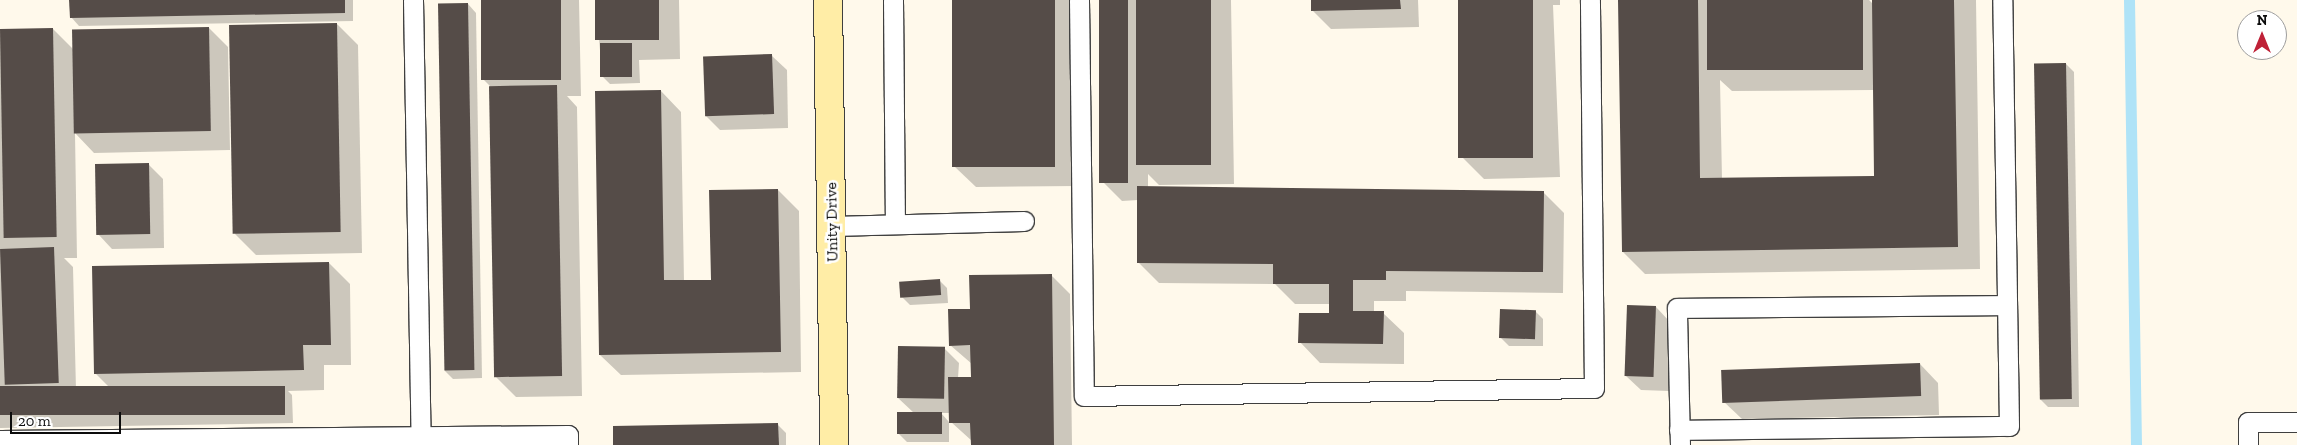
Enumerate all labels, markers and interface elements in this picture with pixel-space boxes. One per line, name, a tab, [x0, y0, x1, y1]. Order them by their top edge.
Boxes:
north arrow	[2237, 10, 2287, 60]
text: N	[2257, 12, 2267, 29]
street label: Unity Drive	[822, 182, 842, 262]
scale bar	[12, 402, 124, 434]
text: 20 m	[18, 412, 51, 430]

